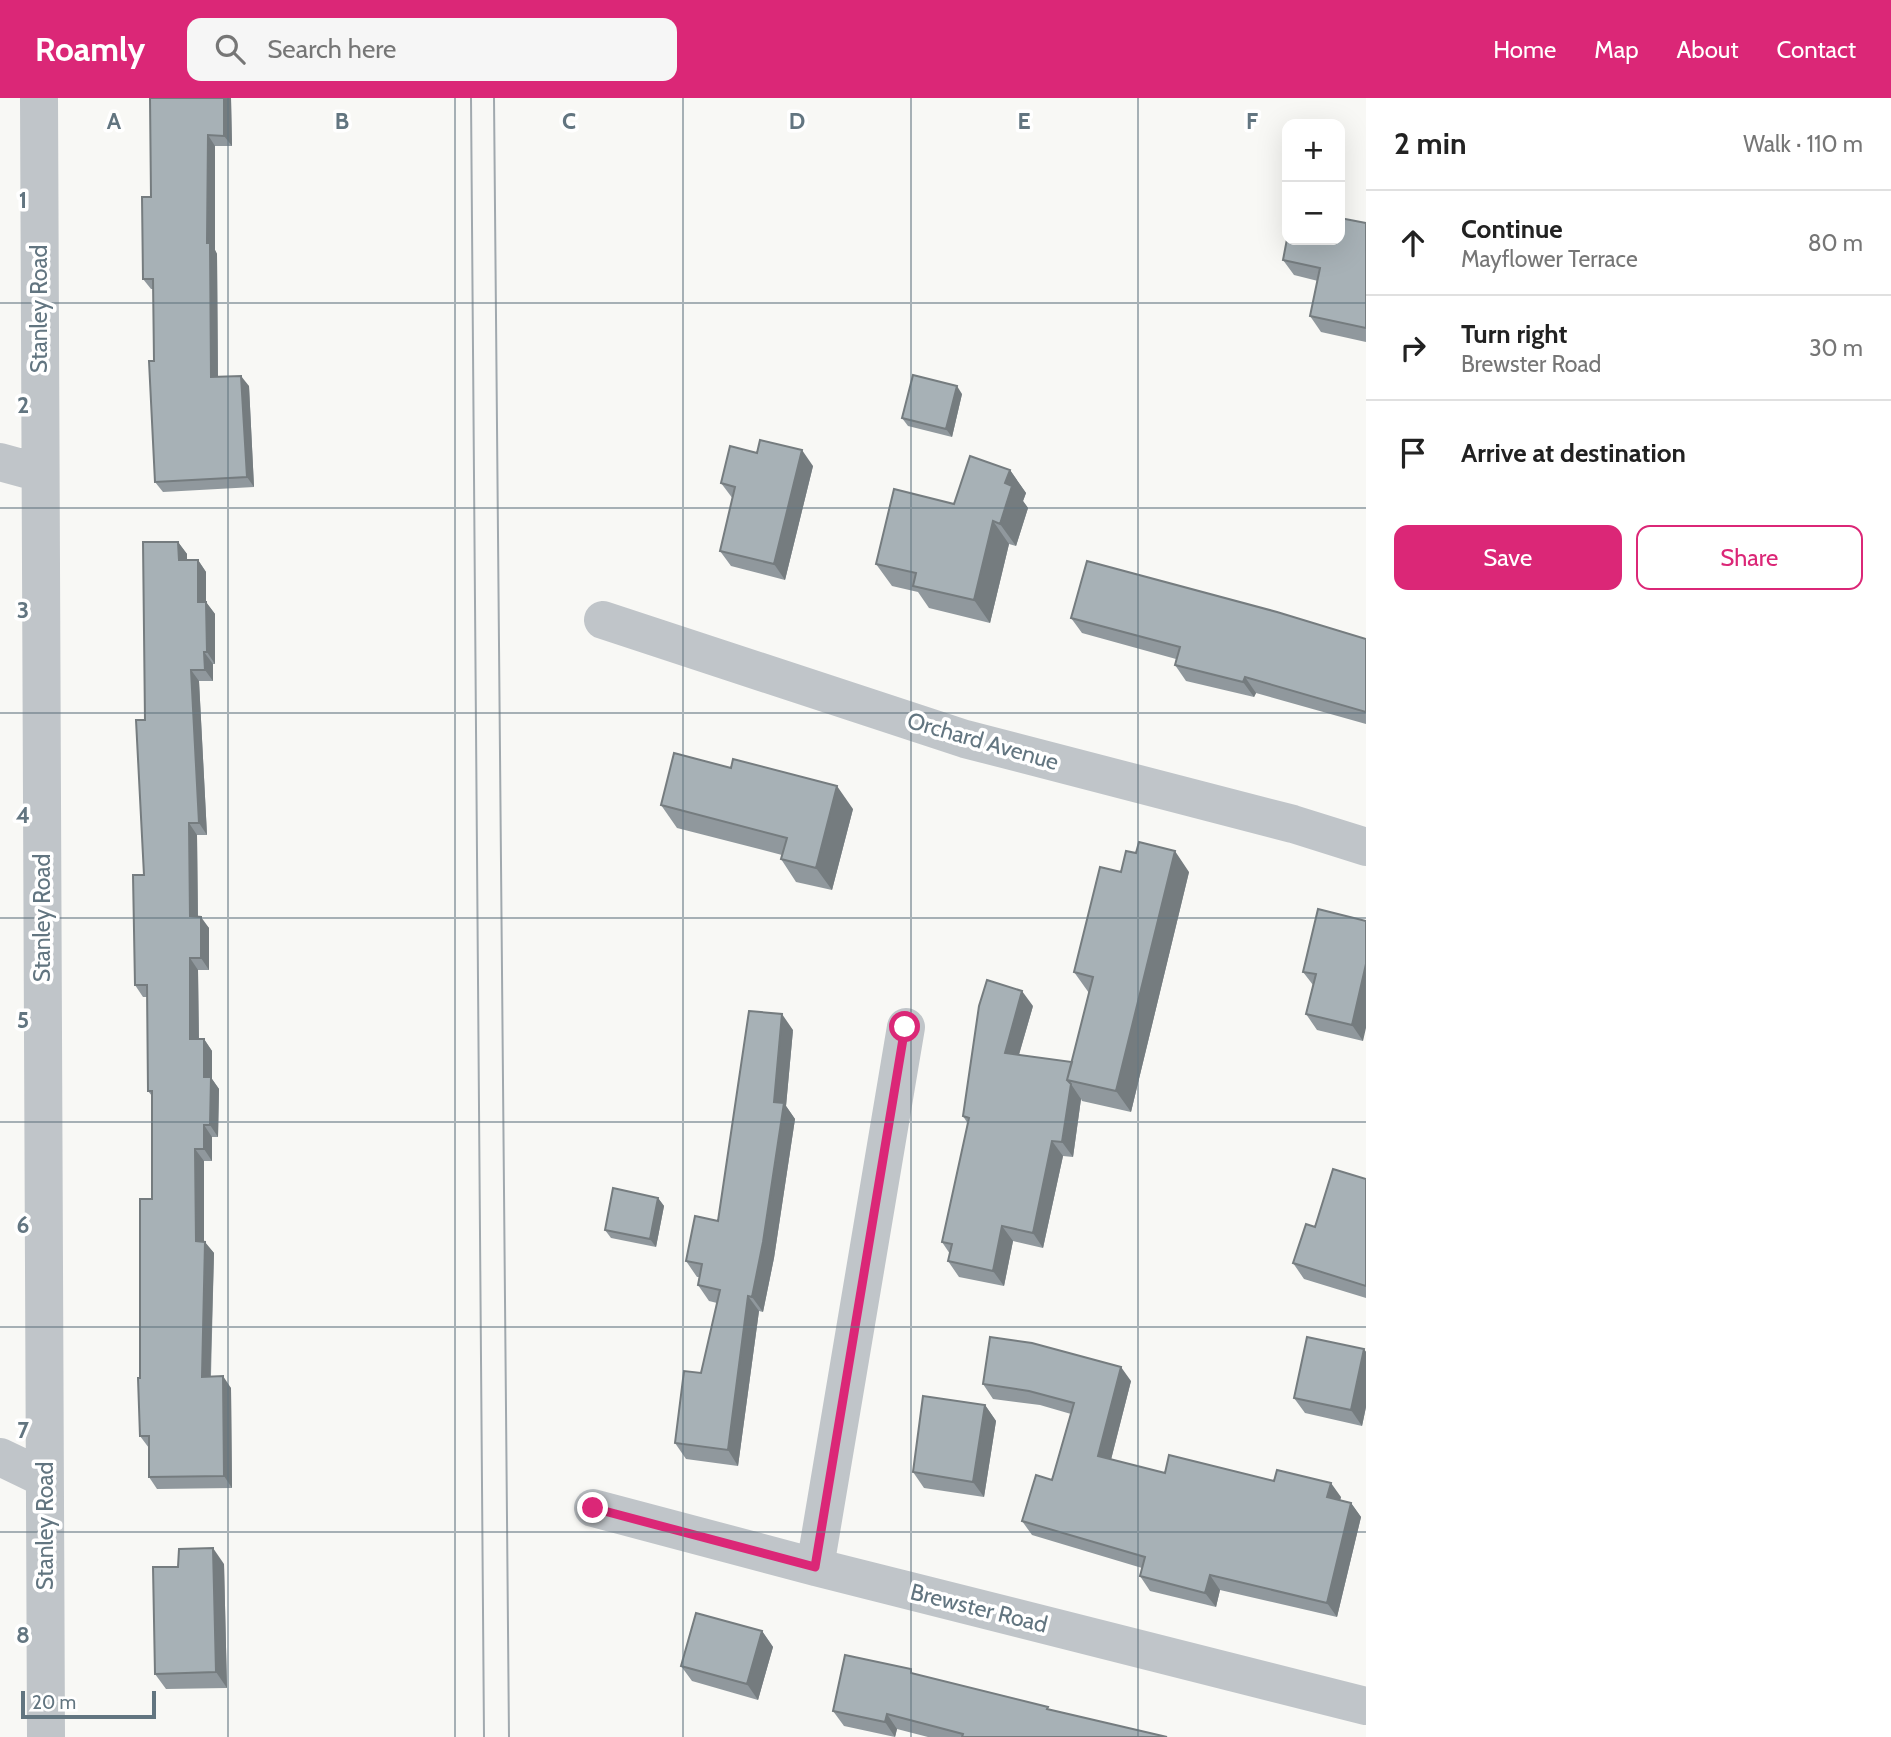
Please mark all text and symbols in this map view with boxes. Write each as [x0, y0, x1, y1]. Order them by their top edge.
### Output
search box [187, 18, 677, 81]
text: Roamly [35, 29, 145, 69]
icon: search [211, 30, 249, 68]
text: Search here [267, 33, 396, 65]
text: Home [1493, 35, 1556, 64]
text: Map [1594, 35, 1639, 64]
text: About [1677, 35, 1739, 64]
text: Contact [1777, 35, 1856, 64]
text: A [107, 107, 122, 135]
text: B [335, 107, 349, 135]
text: C [562, 107, 576, 135]
text: D [789, 107, 805, 135]
text: E [1017, 107, 1031, 135]
text: F [1246, 107, 1258, 135]
map controls [1282, 119, 1345, 245]
button: + [1282, 119, 1345, 182]
text: 2 min [1394, 125, 1466, 162]
text: Walk · 110 m [1743, 130, 1863, 158]
button: − [1282, 182, 1345, 245]
text: 1 [19, 186, 27, 214]
text: Continue [1461, 213, 1563, 245]
icon: ahead [1394, 224, 1432, 262]
text: 80 m [1808, 229, 1863, 257]
street label: Stanley Road [25, 245, 53, 373]
text: Mayflower Terrace [1461, 245, 1638, 273]
text: Turn right [1461, 318, 1567, 350]
icon: right [1394, 329, 1432, 367]
text: 30 m [1809, 334, 1863, 362]
text: Brewster Road [1461, 350, 1601, 378]
text: 2 [17, 391, 29, 419]
icon: arrive [1394, 434, 1432, 472]
text: Arrive at destination [1461, 437, 1686, 469]
button: Save [1394, 525, 1622, 590]
button: Share [1636, 525, 1863, 590]
text: 3 [17, 596, 29, 624]
street label: Orchard Avenue [904, 706, 1062, 776]
text: 4 [16, 801, 30, 829]
street label: Stanley Road [28, 854, 56, 982]
text: 5 [17, 1006, 29, 1034]
route start [889, 1011, 920, 1042]
text: 6 [17, 1211, 29, 1239]
text: 7 [17, 1416, 29, 1444]
street label: Stanley Road [31, 1462, 59, 1590]
route end [577, 1492, 608, 1523]
street label: Brewster Road [908, 1577, 1050, 1639]
text: 8 [16, 1621, 30, 1649]
scale bar [21, 1688, 156, 1720]
text: 20 m [32, 1691, 76, 1714]

